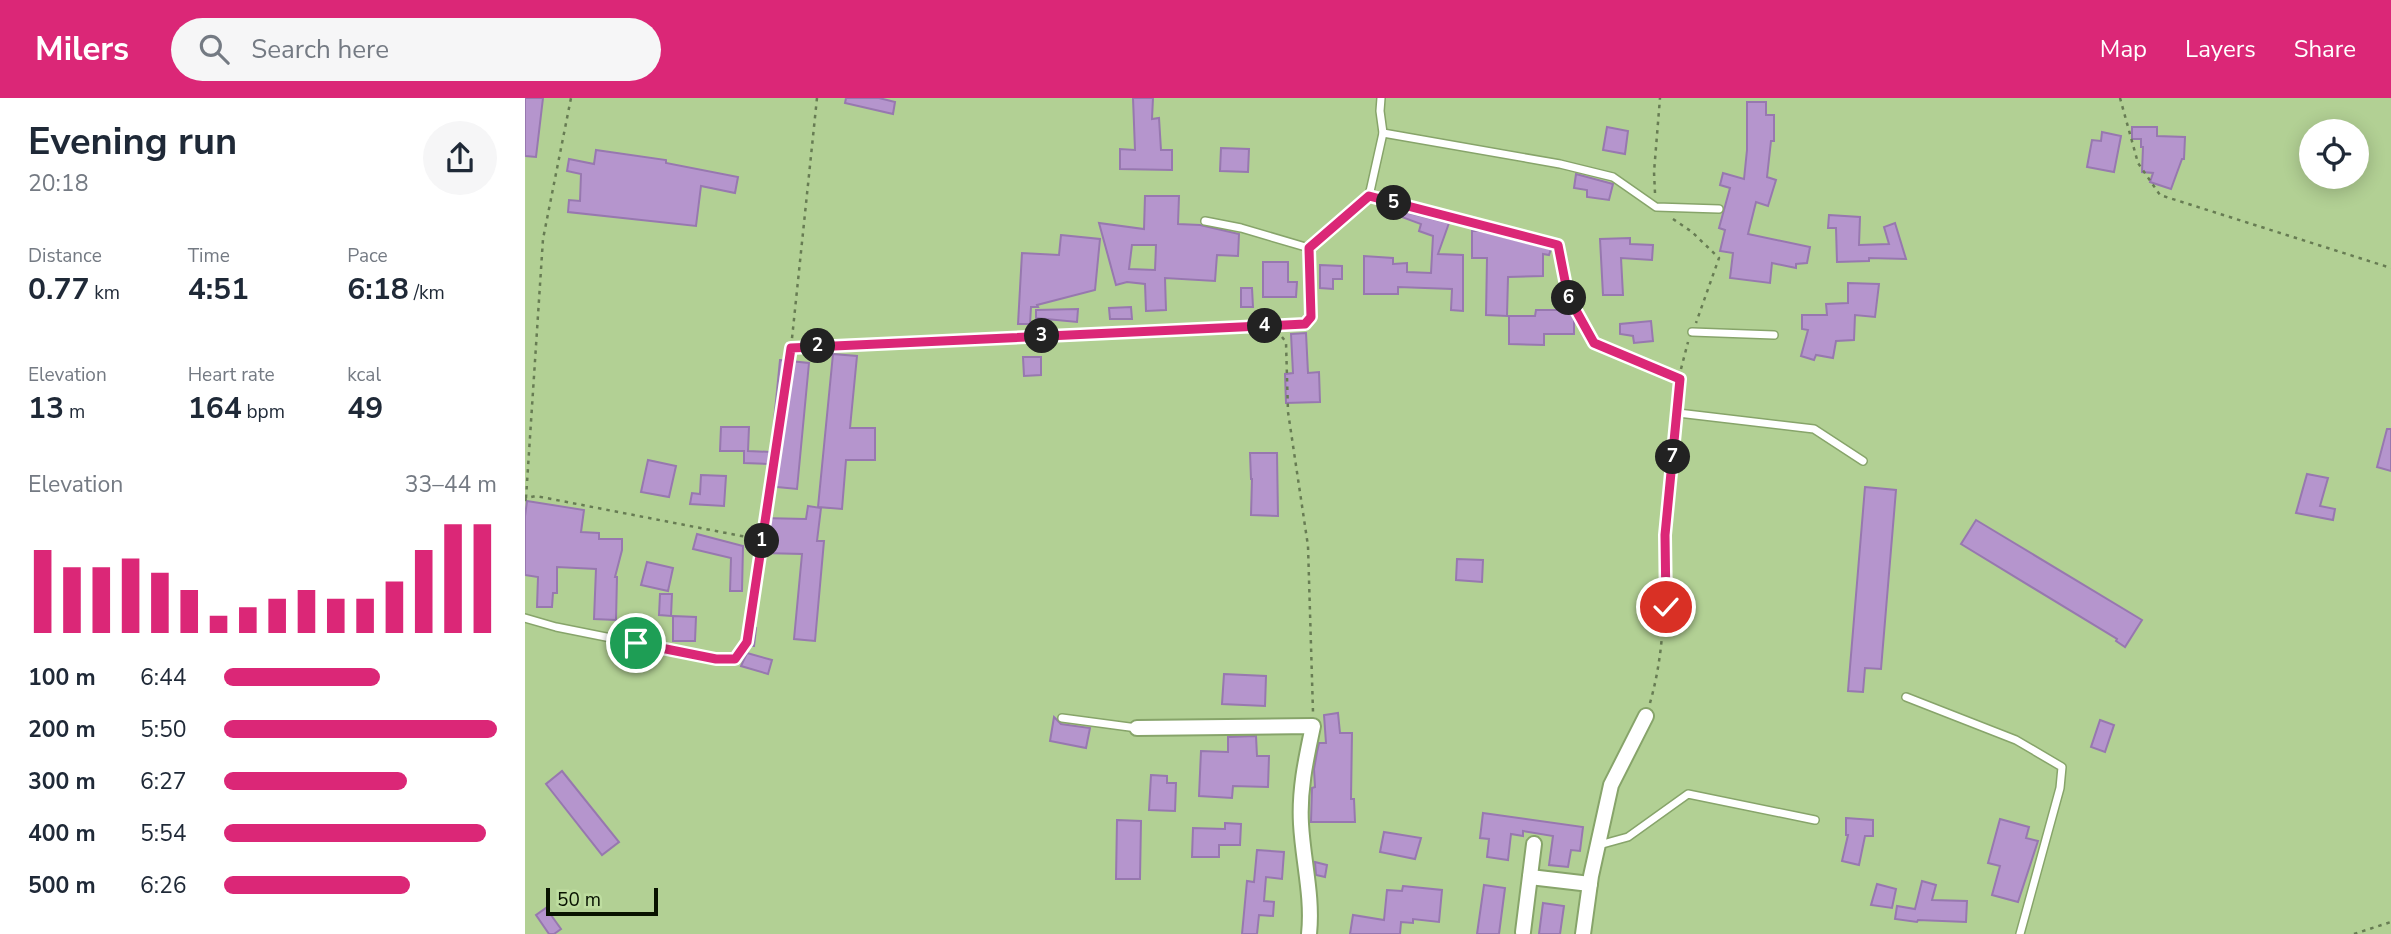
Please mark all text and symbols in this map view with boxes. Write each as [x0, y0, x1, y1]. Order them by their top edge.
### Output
search box [171, 18, 661, 81]
text: Milers [35, 27, 129, 72]
icon: search [195, 30, 233, 68]
text: Search here [251, 32, 389, 67]
text: Map [2100, 33, 2147, 65]
text: Layers [2185, 33, 2256, 65]
text: Share [2294, 33, 2356, 65]
text: Evening run [28, 116, 237, 167]
map controls [2299, 119, 2369, 189]
button: locate [2299, 119, 2369, 189]
button: share [423, 121, 497, 195]
text: 20:18 [28, 168, 88, 199]
pin: 5 [1377, 186, 1411, 220]
text: 5 [1388, 189, 1399, 215]
text: Distance [28, 243, 102, 269]
text: Time [188, 243, 230, 269]
text: Pace [347, 243, 388, 269]
text: 0.77 [28, 269, 89, 310]
text: 4:51 [188, 269, 249, 310]
text: 6:18 [347, 269, 409, 310]
text: km [89, 280, 120, 306]
text: /km [409, 280, 445, 306]
pin: 6 [1551, 280, 1587, 316]
text: 6 [1563, 284, 1574, 310]
pin: 4 [1247, 308, 1283, 344]
text: 4 [1259, 312, 1270, 338]
pin: 3 [1025, 318, 1059, 354]
text: 3 [1036, 322, 1047, 348]
pin: 2 [801, 328, 835, 364]
text: 2 [812, 332, 823, 358]
text: Elevation [28, 362, 107, 388]
text: Heart rate [188, 362, 275, 388]
text: kcal [347, 362, 381, 388]
text: 13 [28, 388, 64, 429]
text: 164 [188, 388, 242, 429]
text: 49 [347, 388, 383, 429]
text: m [64, 399, 85, 425]
text: bpm [242, 399, 285, 425]
pin: 7 [1655, 440, 1691, 474]
text: 7 [1667, 443, 1678, 469]
text: Elevation [28, 469, 123, 500]
text: 33–44 m [405, 469, 497, 500]
pin: 1 [744, 524, 779, 558]
text: 1 [756, 527, 767, 553]
pin [1636, 577, 1696, 637]
icon: check [1647, 588, 1685, 626]
pin [606, 613, 666, 673]
icon: arrive [617, 624, 655, 662]
text: 100 m [28, 662, 96, 693]
text: 6:44 [140, 662, 187, 693]
text: 200 m [28, 714, 96, 745]
text: 5:50 [140, 714, 187, 745]
text: 300 m [28, 766, 96, 797]
text: 6:27 [140, 766, 187, 797]
text: 400 m [28, 818, 96, 849]
text: 5:54 [140, 818, 187, 849]
text: 500 m [28, 870, 96, 901]
text: 6:26 [140, 870, 187, 901]
scale bar [546, 885, 658, 917]
text: 50 m [557, 887, 601, 913]

